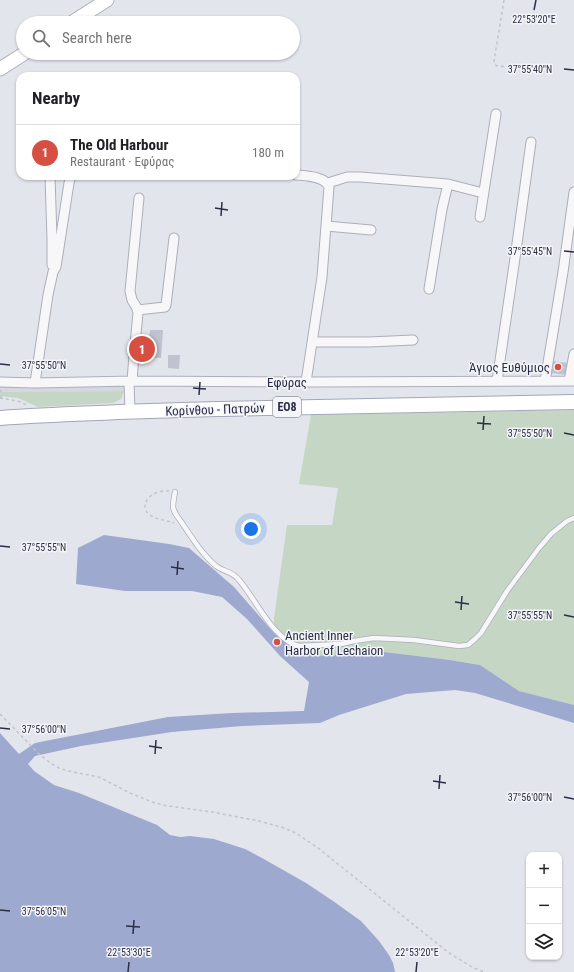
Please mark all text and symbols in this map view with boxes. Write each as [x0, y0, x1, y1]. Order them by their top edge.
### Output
text: 22°53'20"E [512, 14, 556, 25]
search box [16, 16, 300, 60]
icon: search [30, 27, 52, 49]
text: Search here [62, 29, 132, 47]
text: 37°55'40"N [508, 64, 552, 75]
text: Nearby [32, 88, 80, 108]
text: The Old Harbour [70, 136, 168, 154]
text: 1 [42, 145, 48, 160]
text: 180 m [252, 145, 284, 160]
text: Restaurant · Εφύρας [70, 154, 174, 169]
text: 37°55'45"N [508, 246, 552, 257]
pin: 1 [129, 334, 155, 364]
text: 37°55'50"N [22, 360, 66, 371]
place label: Άγιος Ευθύμιος [469, 360, 550, 375]
marker: Άγιος Ευθύμιος [553, 362, 563, 372]
street label: Εφύρας [267, 375, 307, 390]
road number: ΕΟ8 [273, 397, 301, 417]
street label: Κορίνθου - Πατρών [165, 400, 265, 419]
text: 37°55'50"N [508, 428, 552, 439]
your location [241, 519, 261, 539]
text: 37°55'55"N [22, 542, 66, 553]
text: 37°55'55"N [508, 610, 552, 621]
place label: Ancient Inner Harbor of Lechaion [285, 628, 383, 658]
marker: Ancient Inner Harbor of Lechaion [272, 637, 282, 647]
text: 37°56'00"N [22, 724, 66, 735]
text: 37°56'00"N [508, 792, 552, 803]
map controls [526, 852, 562, 960]
button: + [526, 852, 562, 888]
button: − [526, 888, 562, 924]
text: 37°56'05"N [22, 906, 66, 917]
button: layers [526, 924, 562, 960]
text: 22°53'30"E [107, 947, 151, 958]
text: 22°53'20"E [395, 947, 439, 958]

